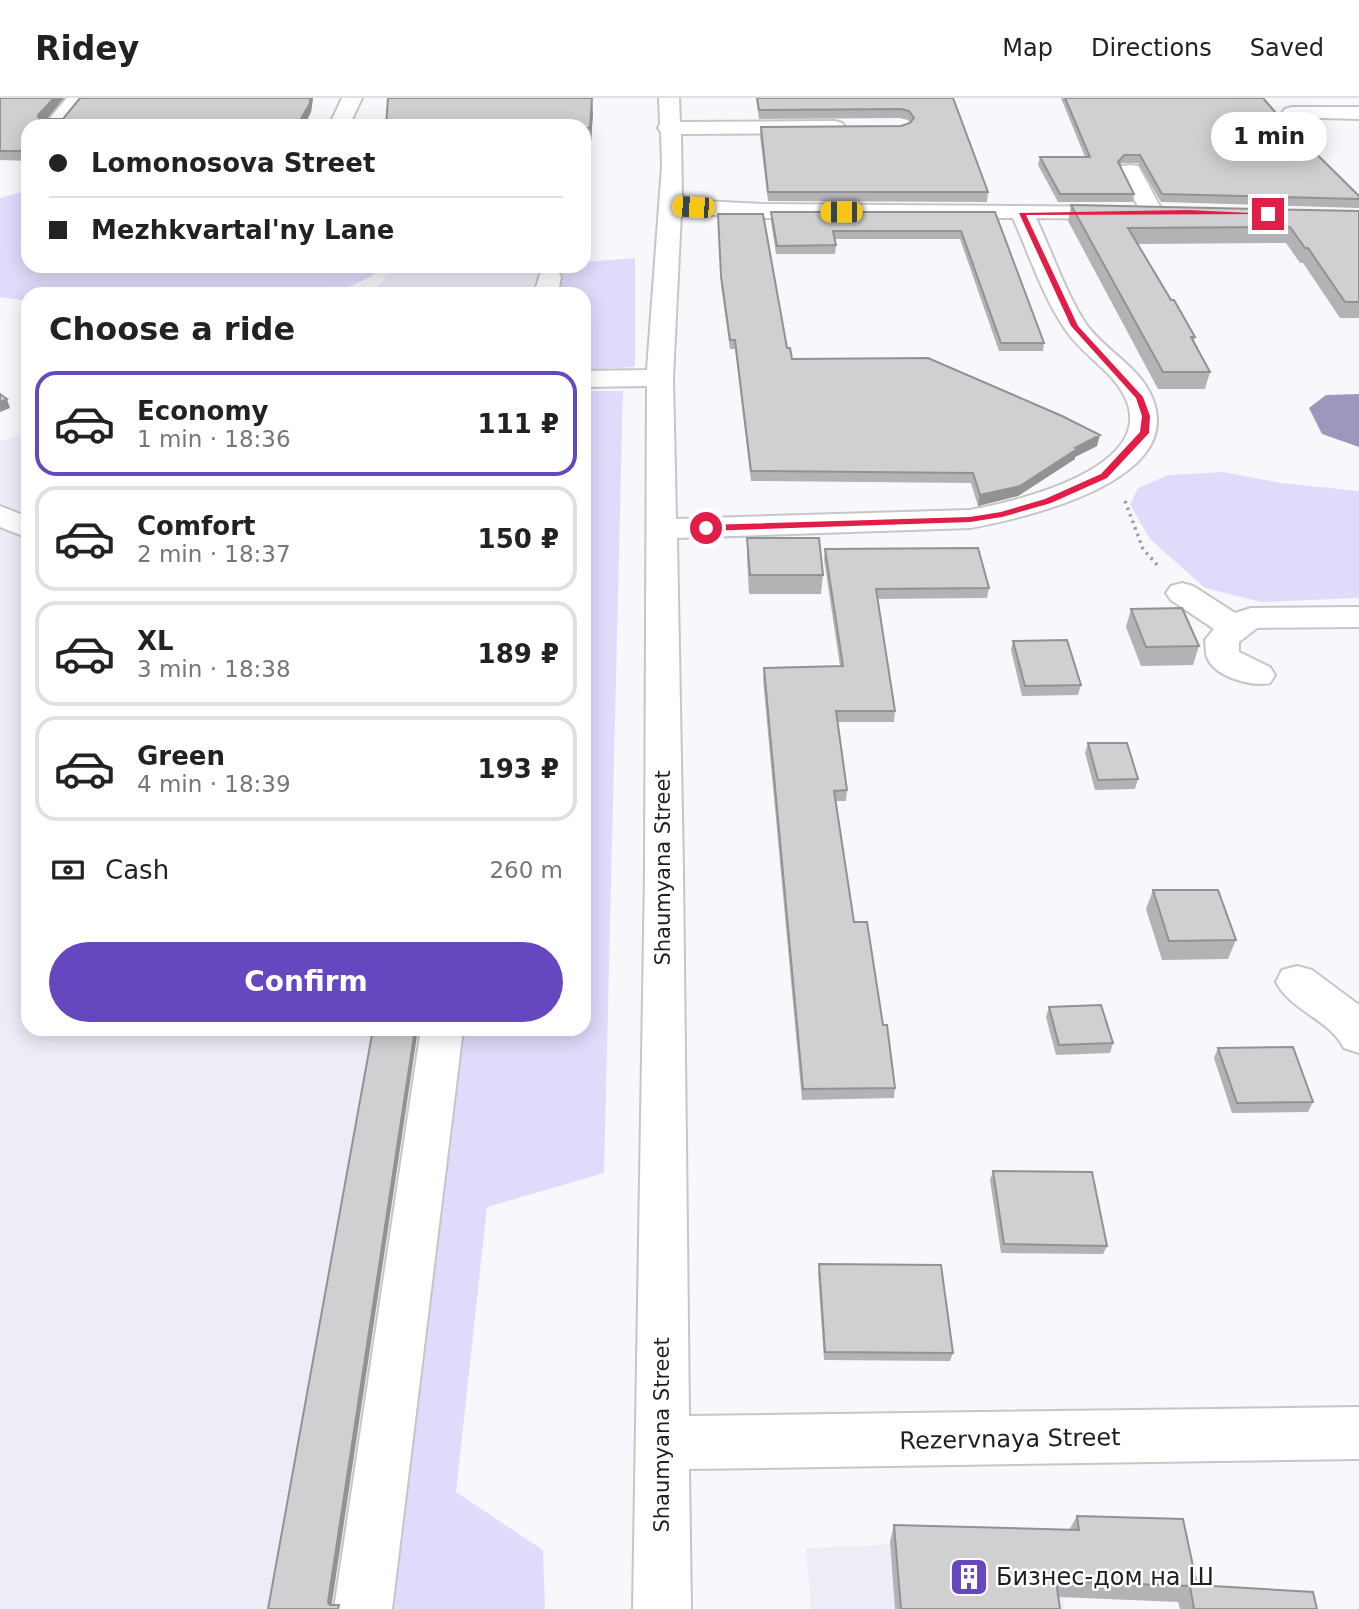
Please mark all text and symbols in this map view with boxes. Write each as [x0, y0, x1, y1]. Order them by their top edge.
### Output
text: Ridey [35, 29, 139, 68]
text: Map [1002, 34, 1053, 62]
text: Directions [1091, 34, 1212, 62]
text: Saved [1250, 34, 1324, 62]
callout: 1 min [1210, 113, 1326, 162]
text: 1 min [1233, 123, 1305, 149]
text: Lomonosova Street [91, 148, 375, 178]
car [672, 195, 715, 219]
route end [1252, 198, 1284, 230]
car [821, 202, 863, 223]
text: Mezhkvartal'ny Lane [91, 215, 394, 245]
text: Choose a ride [49, 310, 295, 348]
icon: car [53, 392, 116, 455]
text: Economy [137, 396, 268, 426]
text: 111 ₽ [478, 409, 559, 439]
text: 1 min · 18:36 [137, 426, 291, 452]
icon: car [53, 507, 116, 570]
text: Comfort [137, 511, 255, 541]
route start [690, 512, 722, 544]
text: 150 ₽ [478, 524, 559, 554]
text: 2 min · 18:37 [137, 541, 291, 567]
icon: car [53, 622, 116, 685]
text: XL [137, 626, 174, 656]
text: 189 ₽ [478, 639, 559, 669]
text: 3 min · 18:38 [137, 656, 291, 682]
icon: car [53, 737, 116, 800]
text: Green [137, 741, 225, 771]
text: 193 ₽ [478, 754, 559, 784]
street label: Shaumyana Street [651, 770, 675, 966]
text: 4 min · 18:39 [137, 771, 291, 797]
icon: cash [49, 851, 87, 889]
text: Cash [105, 855, 169, 885]
text: 260 m [489, 857, 563, 883]
button: Confirm [49, 942, 563, 1022]
street label: Shaumyana Street [650, 1337, 674, 1533]
street label: Rezervnaya Street [899, 1423, 1121, 1455]
building icon: Бизнес-дом на Ш [948, 1556, 990, 1598]
place label: Бизнес-дом на Ш [996, 1563, 1214, 1591]

